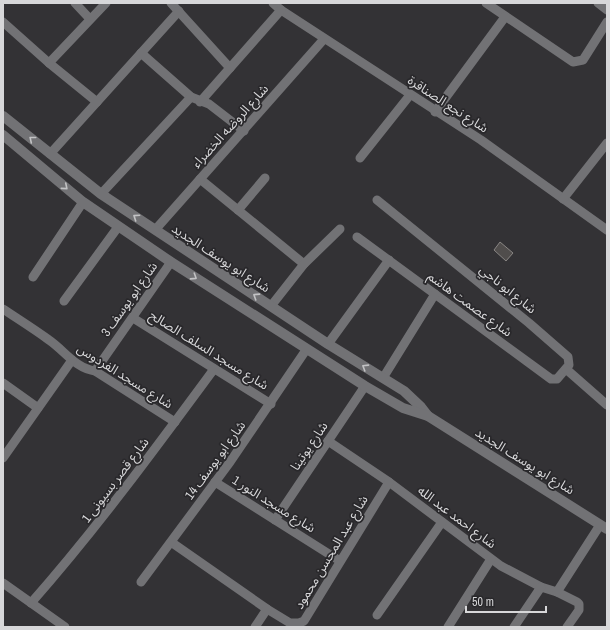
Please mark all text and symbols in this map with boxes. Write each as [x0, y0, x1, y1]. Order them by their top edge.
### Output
street label: شارع نجع الصناقرة [403, 72, 492, 138]
street label: شارع الروضه الخضراء [188, 81, 274, 173]
one-way arrow [29, 137, 36, 144]
one-way arrow [60, 182, 68, 189]
one-way arrow [133, 215, 140, 222]
street label: شارع ابو يوسف الجديد [168, 220, 273, 298]
street label: شارع ابو يوسف 3 [97, 258, 163, 341]
street label: شارع ابو ناجي [475, 261, 540, 319]
street label: شارع عصمت هاشم [423, 268, 516, 342]
one-way arrow [190, 272, 197, 279]
one-way arrow [253, 293, 260, 301]
street label: شارع مسجد السلف الصالح [145, 306, 272, 395]
street label: شارع مسجد الفردوس [73, 340, 176, 414]
one-way arrow [362, 364, 369, 372]
street label: شارع ابو يوسف 14 [181, 417, 251, 504]
street label: شارع يوتينا [286, 418, 333, 475]
street label: شارع ابو يوسف الجديد [471, 424, 578, 500]
street label: شارع قصر بسيونى 1 [78, 434, 154, 527]
street label: شارع مسجد النور 1 [228, 472, 319, 538]
street label: شارع احمد عبد الله [413, 482, 500, 554]
street label: شارع عبد المحسن محمود [290, 492, 373, 613]
scale bar [466, 588, 546, 614]
text: 50 m [472, 594, 494, 610]

